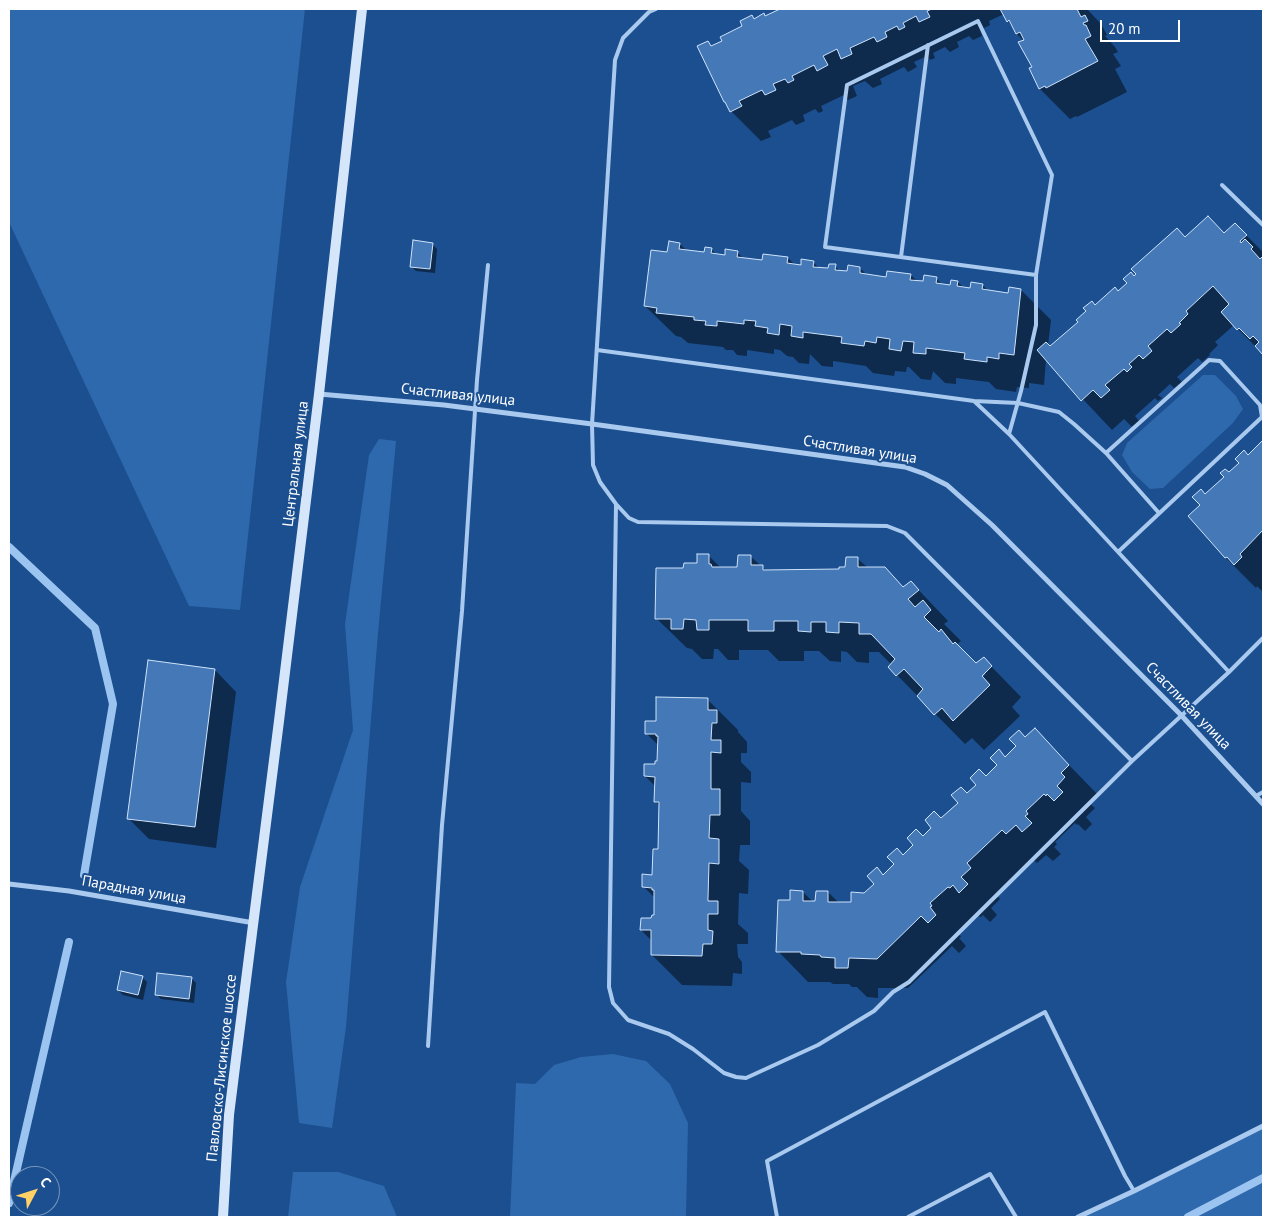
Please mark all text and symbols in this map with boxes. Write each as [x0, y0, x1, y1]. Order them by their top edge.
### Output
scale bar [1102, 10, 1182, 42]
text: 20 m [1108, 19, 1141, 38]
street label: Счастливая улица [400, 380, 516, 410]
street label: Центральная улица [279, 400, 313, 528]
street label: Счастливая улица [802, 432, 918, 468]
street label: Счастливая улица [1142, 658, 1234, 754]
street label: Парадная улица [80, 872, 188, 908]
street label: Павловско-Лисинское шоссе [203, 973, 241, 1163]
north arrow [10, 1166, 60, 1216]
text: С [36, 1173, 55, 1191]

